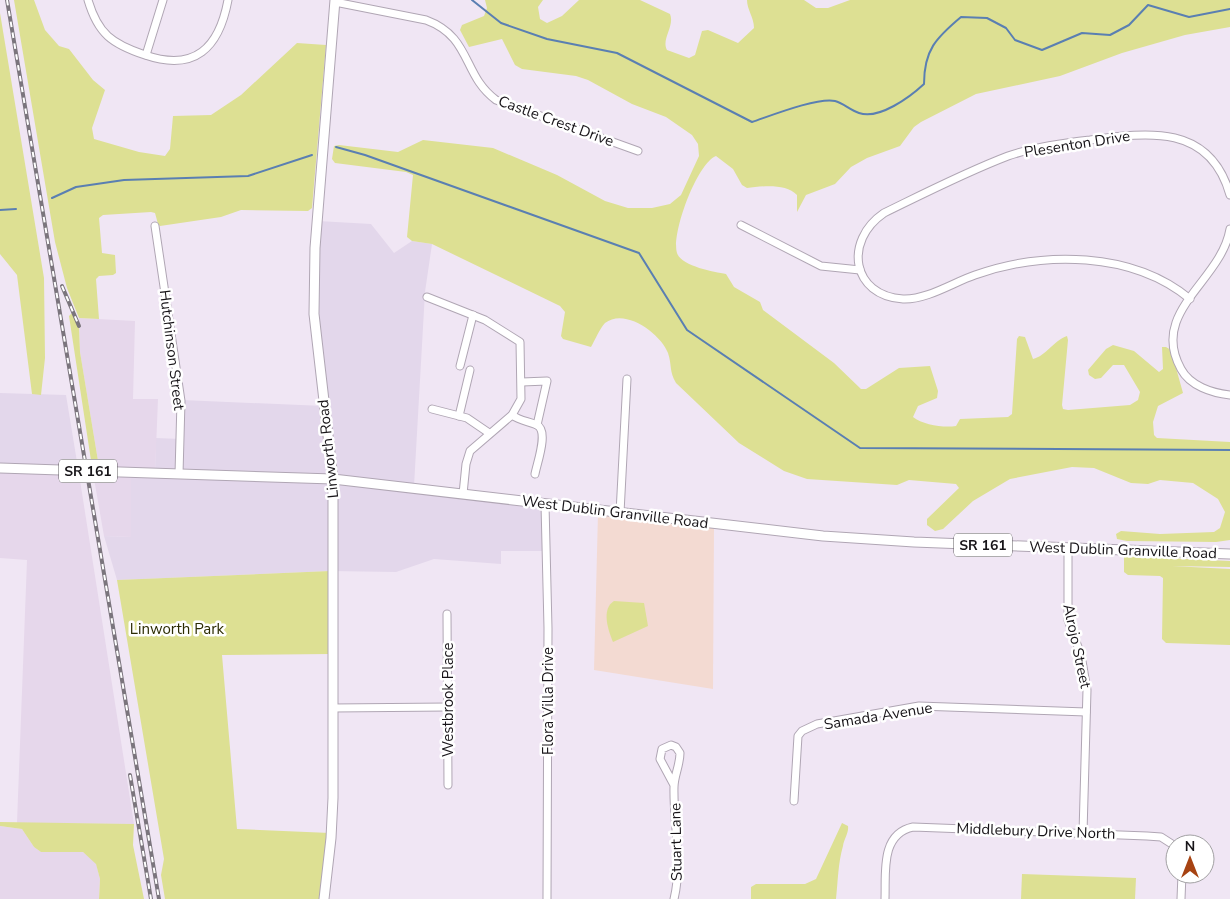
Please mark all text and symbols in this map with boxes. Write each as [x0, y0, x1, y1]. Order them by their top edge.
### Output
street label: Castle Crest Drive [495, 91, 617, 151]
street label: Plesenton Drive [1023, 126, 1131, 162]
street label: Hutchinson Street [155, 289, 189, 412]
street label: Linworth Road [313, 399, 343, 499]
road number: SR 161 [59, 460, 117, 482]
street label: West Dublin Granville Road [521, 491, 709, 533]
road number: SR 161 [954, 534, 1012, 556]
street label: West Dublin Granville Road [1029, 537, 1217, 563]
street label: Alrojo Street [1058, 602, 1096, 691]
park label: Linworth Park [130, 619, 225, 639]
street label: Westbrook Place [438, 643, 458, 757]
street label: Flora Villa Drive [538, 647, 558, 755]
street label: Samada Avenue [822, 698, 934, 734]
street label: Stuart Lane [665, 803, 687, 881]
street label: Middlebury Drive North [956, 818, 1116, 844]
north arrow [1165, 834, 1215, 884]
text: N [1185, 837, 1195, 856]

